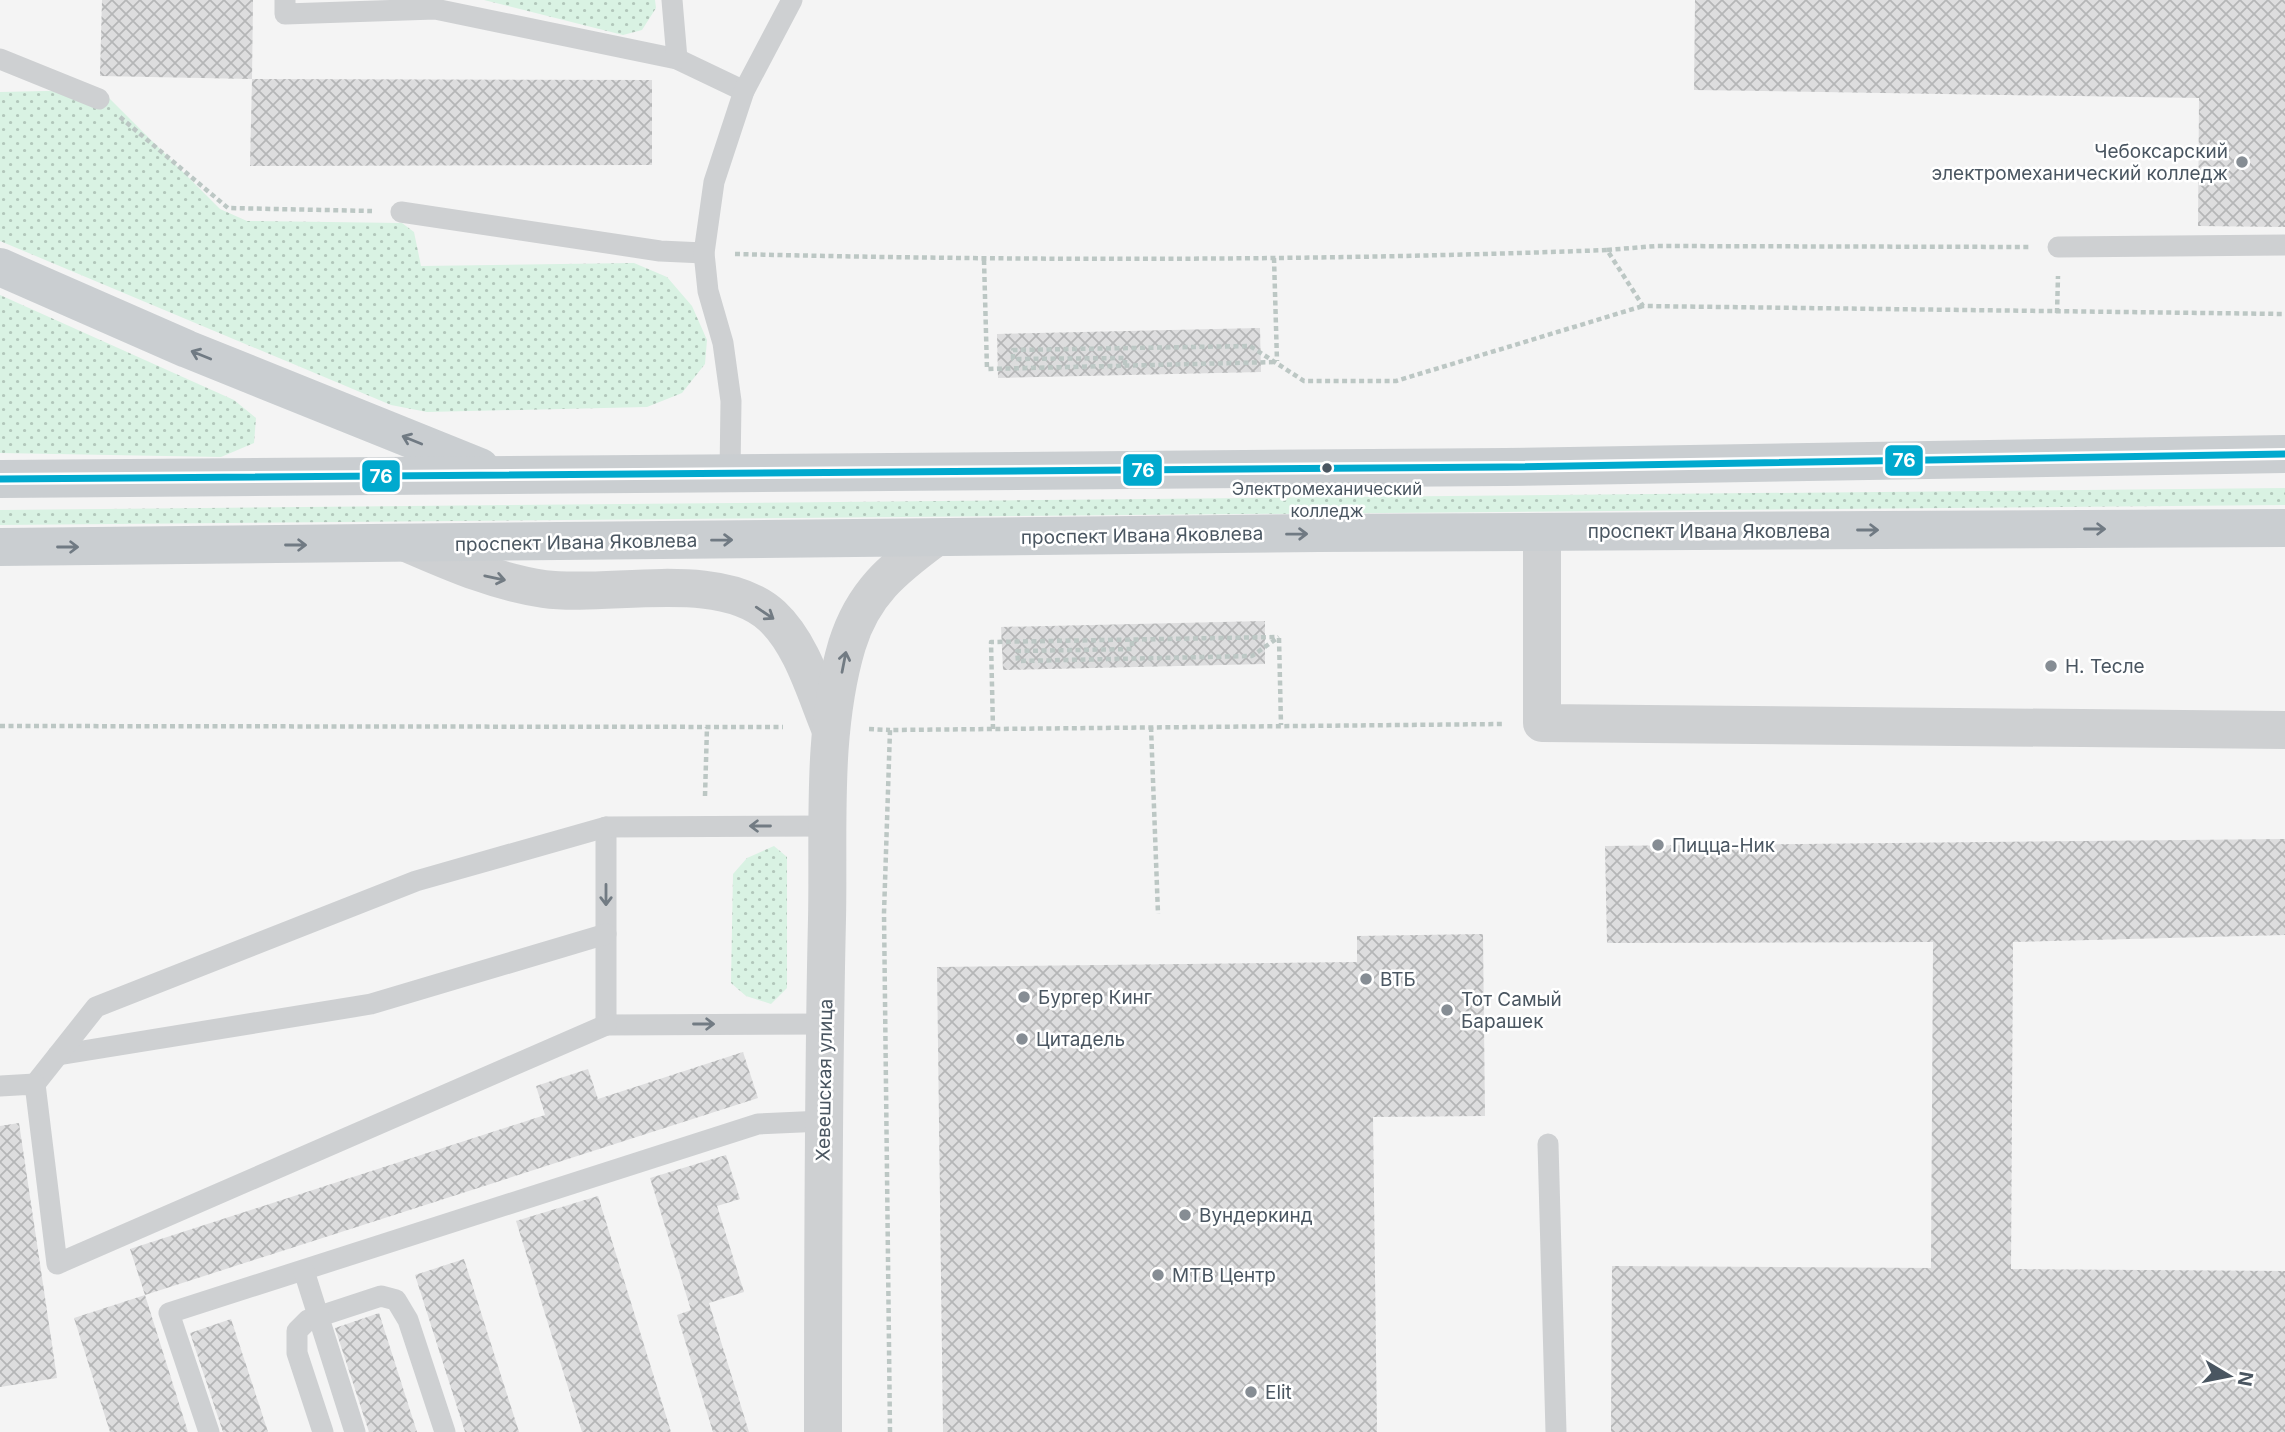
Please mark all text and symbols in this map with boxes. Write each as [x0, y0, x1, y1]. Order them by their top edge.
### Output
place label: Чебоксарский электромеханический колледж [1931, 140, 2228, 185]
marker: Чебоксарский электромеханический колледж [2234, 154, 2250, 170]
one-way arrow [190, 348, 212, 361]
one-way arrow [401, 432, 423, 445]
line badge: 76 [1884, 444, 1924, 477]
text: 76 [1892, 449, 1916, 472]
line badge: 76 [1122, 453, 1163, 487]
line badge: 76 [361, 459, 401, 493]
text: 76 [1131, 459, 1155, 482]
marker: Электромеханический колледж [1320, 461, 1334, 475]
text: 76 [369, 465, 393, 488]
place label: Электромеханический колледж [1232, 479, 1422, 521]
street label: проспект Ивана Яковлева [1588, 520, 1830, 543]
street label: проспект Ивана Яковлева [1021, 522, 1263, 549]
one-way arrow [2084, 522, 2107, 536]
one-way arrow [1856, 523, 1879, 537]
one-way arrow [1286, 527, 1309, 540]
street label: проспект Ивана Яковлева [455, 529, 697, 556]
one-way arrow [710, 533, 733, 547]
one-way arrow [284, 538, 307, 552]
one-way arrow [56, 540, 79, 554]
one-way arrow [483, 572, 506, 586]
one-way arrow [755, 606, 774, 620]
one-way arrow [837, 651, 851, 674]
place label: Н. Тесле [2065, 655, 2145, 678]
marker: Н. Тесле [2043, 658, 2059, 674]
one-way arrow [749, 819, 772, 833]
place label: Пицца-Ник [1672, 834, 1776, 857]
marker: Пицца-Ник [1650, 837, 1666, 853]
one-way arrow [599, 884, 613, 907]
place label: ВТБ [1380, 968, 1416, 991]
marker: ВТБ [1358, 971, 1374, 987]
place label: Бургер Кинг [1038, 986, 1152, 1009]
place label: Тот Самый Барашек [1461, 988, 1562, 1033]
marker: Бургер Кинг [1016, 989, 1032, 1005]
street label: Хевешская улица [812, 999, 837, 1162]
marker: Тот Самый Барашек [1439, 1002, 1455, 1018]
one-way arrow [692, 1018, 715, 1031]
place label: Цитадель [1036, 1028, 1125, 1051]
marker: Цитадель [1014, 1031, 1030, 1047]
place label: Вундеркинд [1199, 1204, 1313, 1227]
marker: Вундеркинд [1177, 1207, 1193, 1223]
place label: МТВ Центр [1172, 1264, 1276, 1287]
marker: МТВ Центр [1150, 1267, 1166, 1283]
north arrow [2194, 1341, 2264, 1411]
text: N [2233, 1370, 2258, 1388]
place label: Elit [1265, 1381, 1292, 1404]
marker: Elit [1243, 1384, 1259, 1400]

